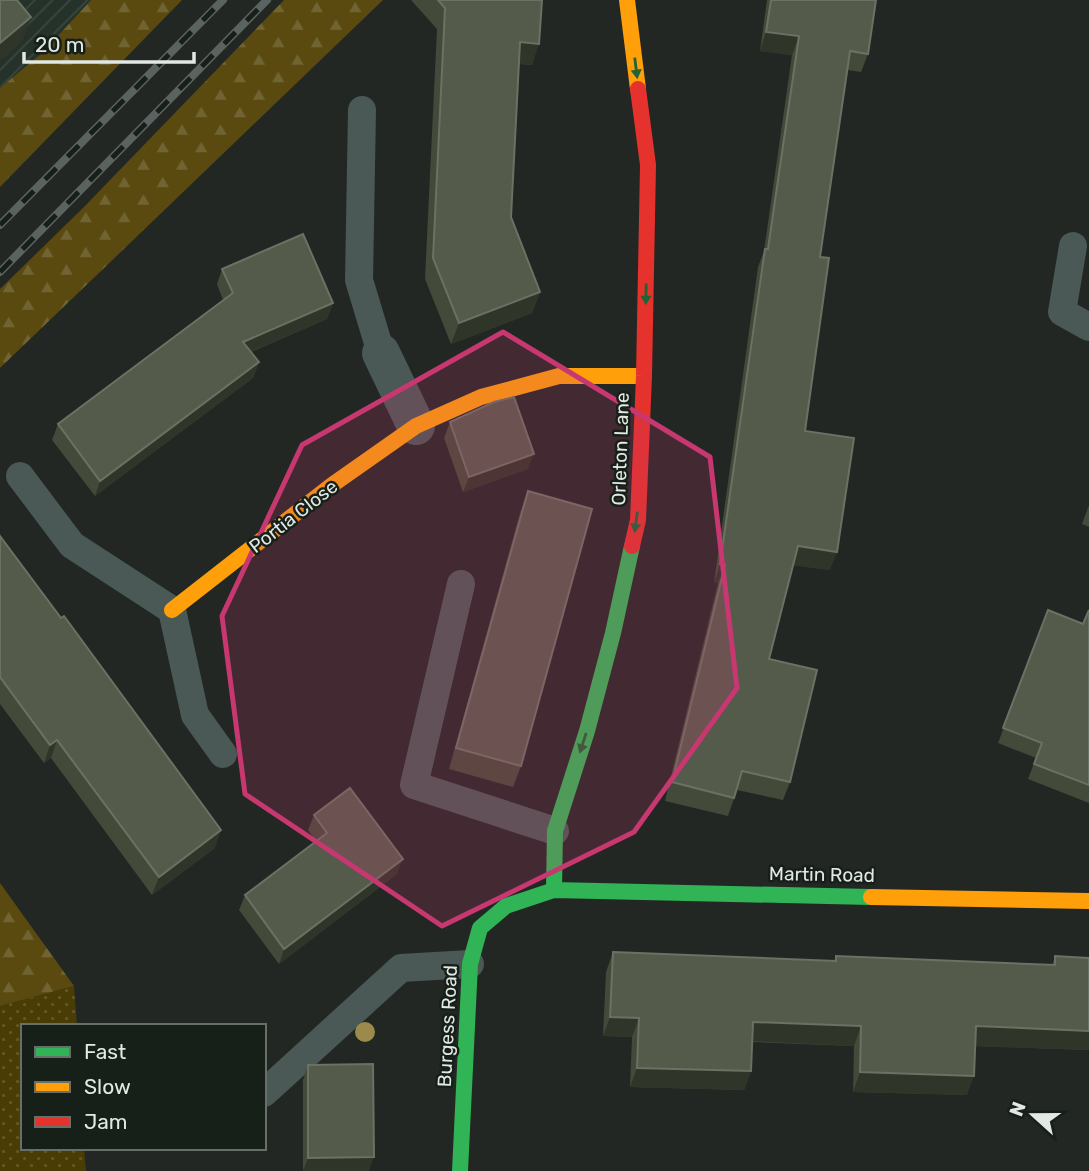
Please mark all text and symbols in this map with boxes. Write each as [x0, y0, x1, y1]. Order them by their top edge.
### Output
scale bar [24, 21, 194, 65]
text: 20 m [35, 32, 84, 57]
one-way arrow [631, 57, 642, 79]
one-way arrow [640, 284, 651, 306]
street label: Orleton Lane [607, 392, 634, 506]
street label: Portia Close [245, 475, 342, 558]
one-way arrow [631, 511, 642, 533]
one-way arrow [578, 732, 588, 753]
street label: Martin Road [769, 862, 875, 887]
street label: Burgess Road [433, 964, 462, 1088]
legend [21, 1024, 266, 1150]
text: Fast [84, 1039, 126, 1064]
text: Slow [84, 1074, 131, 1099]
north arrow [998, 1080, 1068, 1150]
text: N [1004, 1099, 1031, 1120]
text: Jam [84, 1109, 128, 1134]

